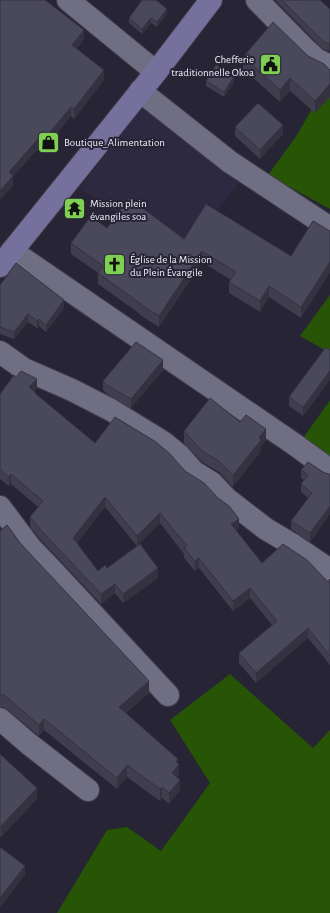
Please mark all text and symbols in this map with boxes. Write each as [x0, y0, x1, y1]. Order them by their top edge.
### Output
public building icon: Chefferie traditionnelle Okoa [257, 52, 283, 78]
place label: Chefferie traditionnelle Okoa [171, 54, 254, 78]
shop icon: Boutique_Alimentation [36, 129, 62, 155]
place label: Boutique_Alimentation [64, 137, 165, 148]
temple icon: Mission plein évangiles soa [62, 196, 88, 222]
place label: Mission plein évangiles soa [90, 198, 147, 222]
church icon: Église de la Mission du Plein Évangile [102, 252, 128, 278]
place label: Église de la Mission du Plein Évangile [130, 253, 212, 278]

